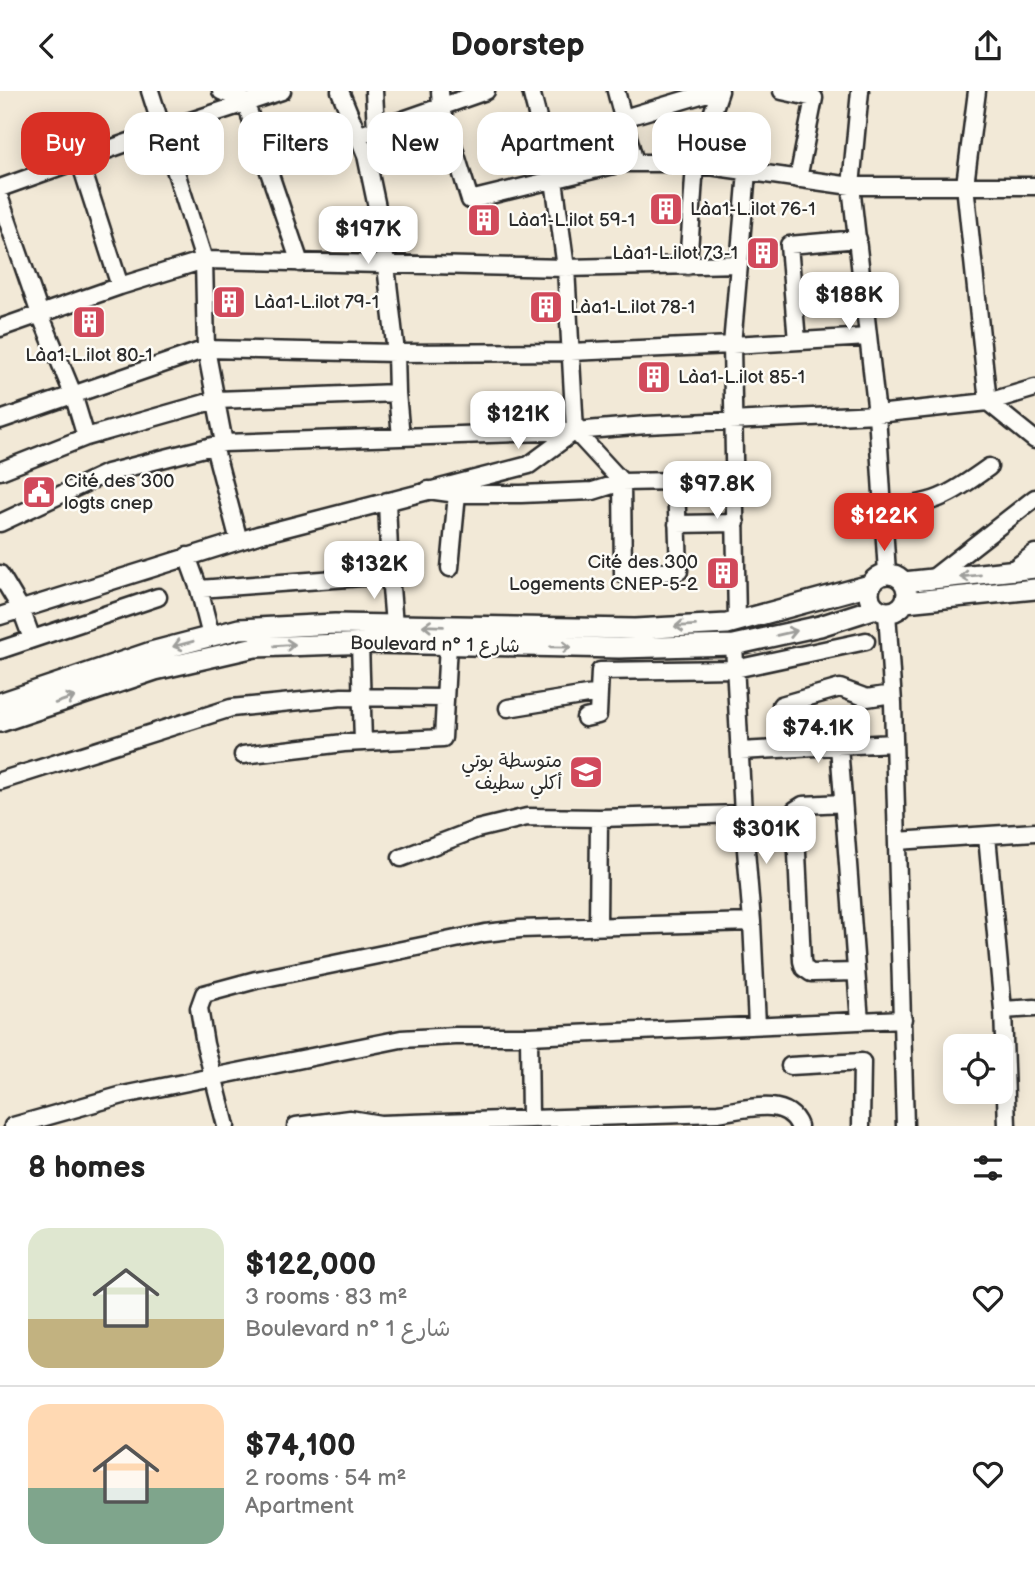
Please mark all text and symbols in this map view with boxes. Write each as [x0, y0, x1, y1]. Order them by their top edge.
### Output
text: Doorstep [450, 26, 585, 65]
icon: back [28, 27, 66, 65]
icon: share [969, 27, 1007, 65]
chip: Buy [21, 112, 110, 175]
chip: Rent [124, 112, 224, 175]
chip: Filters [238, 112, 353, 175]
chip: New [367, 112, 463, 175]
chip: Apartment [477, 112, 638, 175]
chip: House [652, 112, 771, 175]
building icon: Làa1-L.ilot 76-1 [647, 190, 685, 228]
place label: Làa1-L.ilot 76-1 [690, 198, 816, 221]
building icon: Làa1-L.ilot 59-1 [465, 201, 503, 239]
pin: $197K [319, 207, 417, 266]
place label: Làa1-L.ilot 59-1 [508, 209, 635, 232]
text: $197K [335, 215, 401, 243]
building icon: Làa1-L.ilot 73-1 [744, 234, 782, 272]
place label: Làa1-L.ilot 73-1 [612, 242, 738, 265]
pin: $188K [800, 273, 898, 332]
text: $188K [815, 281, 883, 309]
building icon: Làa1-L.ilot 79-1 [210, 283, 248, 321]
building icon: Làa1-L.ilot 78-1 [527, 288, 565, 326]
place label: Làa1-L.ilot 79-1 [254, 291, 379, 314]
place label: Làa1-L.ilot 78-1 [570, 296, 695, 319]
building icon: Làa1-L.ilot 80-1 [70, 303, 108, 341]
place label: Làa1-L.ilot 80-1 [25, 344, 153, 367]
building icon: Làa1-L.ilot 85-1 [635, 358, 673, 396]
place label: Làa1-L.ilot 85-1 [678, 366, 805, 389]
pin: $121K [469, 391, 567, 451]
text: $121K [486, 400, 550, 428]
pin: $97.8K [660, 461, 774, 521]
place label: Cité des 300 logts cnep [64, 470, 175, 515]
text: $97.8K [679, 470, 755, 498]
public building icon: Cité des 300 logts cnep [20, 473, 58, 511]
pin: $122K [835, 493, 933, 553]
text: $122K [850, 502, 918, 530]
pin: $132K [325, 541, 423, 601]
text: $132K [340, 550, 408, 578]
place label: Cité des 300 Logements CNEP-5-2 [509, 551, 699, 596]
building icon: Cité des 300 Logements CNEP-5-2 [704, 554, 742, 592]
one-way arrow [959, 570, 982, 583]
one-way arrow [422, 619, 445, 633]
one-way arrow [674, 620, 697, 633]
one-way arrow [775, 626, 798, 640]
street label: Boulevard n° شارع 1 [350, 632, 520, 659]
one-way arrow [172, 638, 195, 651]
one-way arrow [273, 639, 296, 652]
one-way arrow [549, 640, 572, 654]
one-way arrow [53, 693, 75, 705]
pin: $74.1K [761, 705, 875, 765]
text: $74.1K [782, 714, 854, 742]
place label: متوسطة بوتي أكلي سطيف [461, 750, 562, 799]
school or university icon: متوسطة بوتي أكلي سطيف [567, 753, 605, 791]
pin: $301K [717, 807, 815, 866]
text: $301K [732, 815, 800, 843]
map controls [943, 1034, 1013, 1104]
button: locate [943, 1034, 1013, 1104]
icon: filters [969, 1149, 1007, 1187]
text: 8 homes [28, 1150, 145, 1186]
text: $122,000 [245, 1247, 376, 1283]
icon: home [84, 1256, 168, 1340]
icon: heart [969, 1279, 1007, 1317]
text: 3 rooms · 83 m² [245, 1283, 407, 1311]
text: Boulevard n° شارع 1 [245, 1315, 451, 1343]
text: $74,100 [245, 1428, 356, 1464]
icon: home [84, 1432, 168, 1516]
icon: heart [969, 1455, 1007, 1493]
text: 2 rooms · 54 m² [245, 1464, 407, 1492]
text: Apartment [245, 1492, 354, 1520]

